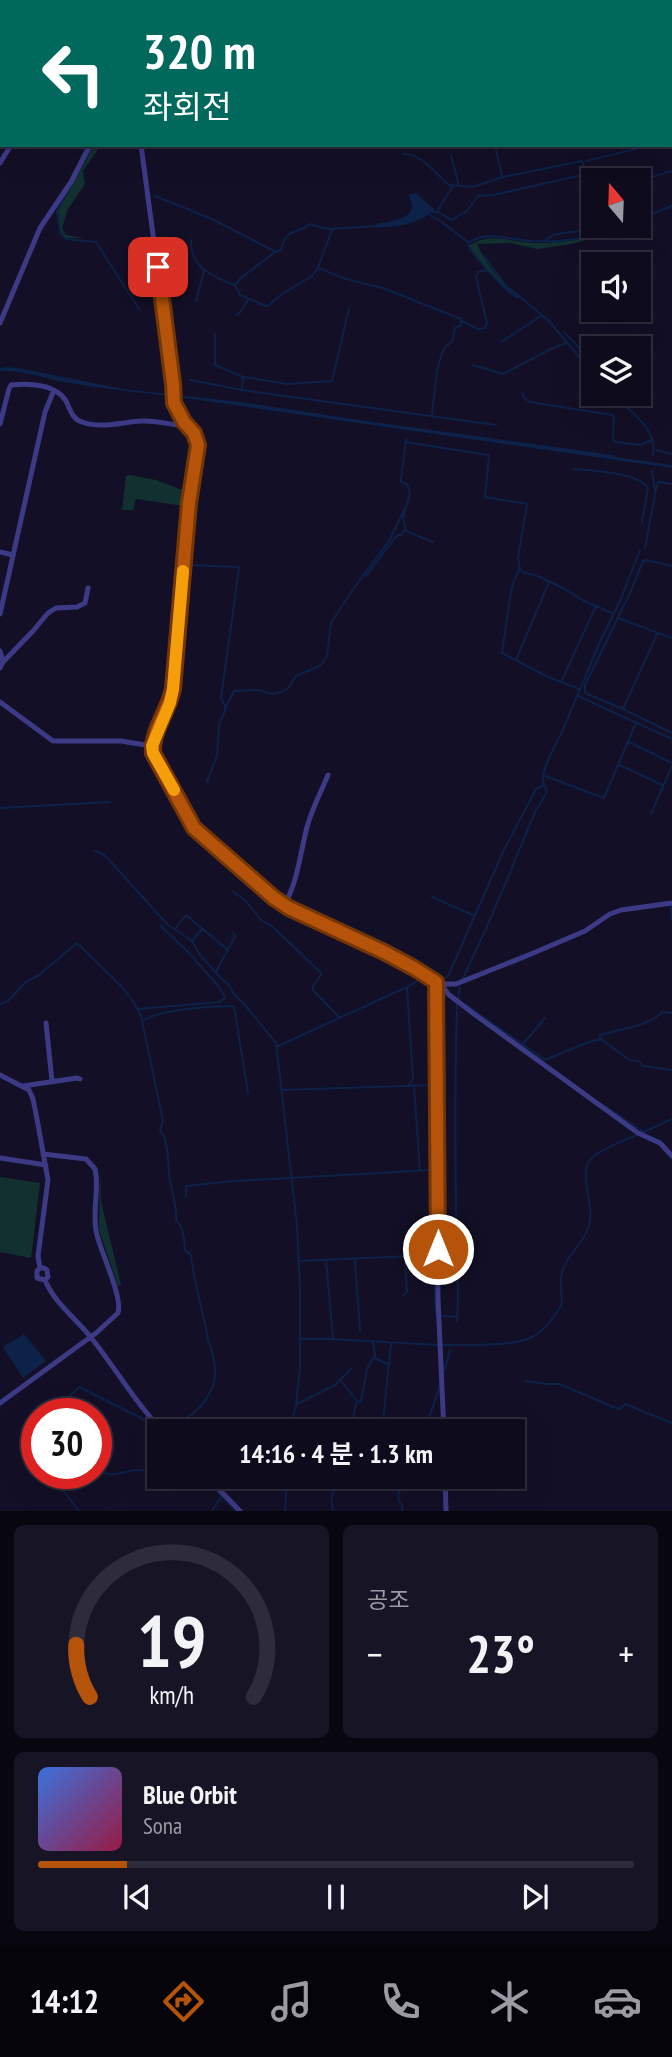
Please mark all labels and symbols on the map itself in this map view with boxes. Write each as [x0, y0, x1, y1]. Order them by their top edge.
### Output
north arrow [581, 168, 651, 238]
pin [128, 237, 188, 297]
position arrow [401, 1212, 475, 1286]
speed limit sign: 30 [21, 1398, 112, 1489]

